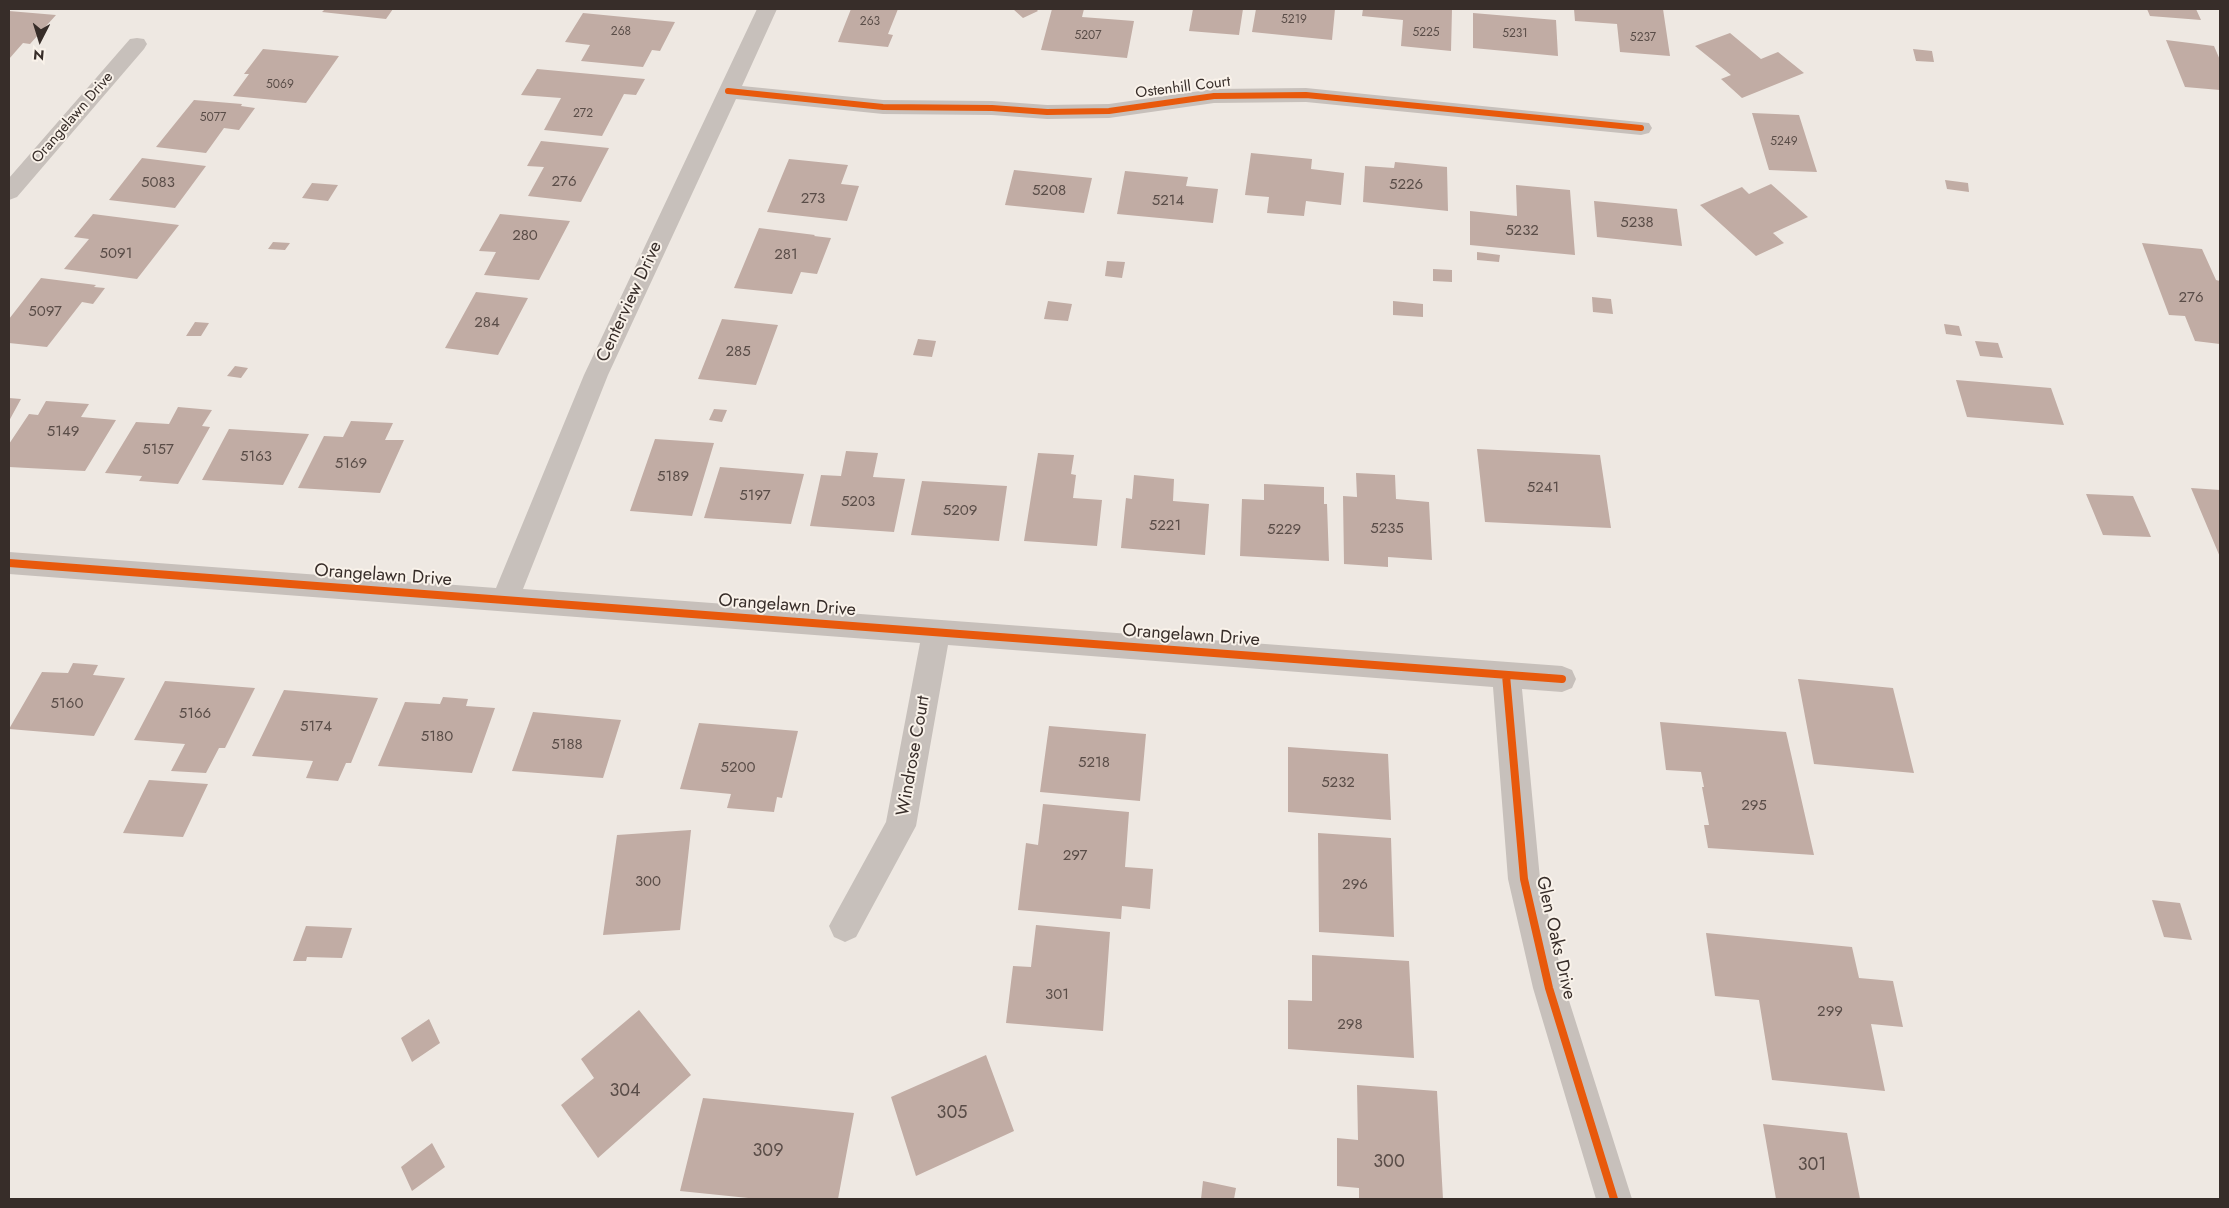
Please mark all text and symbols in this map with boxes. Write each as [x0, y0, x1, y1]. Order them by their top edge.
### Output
house number: 5219 [1281, 13, 1307, 27]
north arrow [15, 15, 65, 65]
house number: 263 [860, 15, 880, 29]
house number: 268 [611, 25, 631, 39]
house number: 5225 [1412, 26, 1440, 40]
house number: 5231 [1502, 27, 1528, 41]
house number: 5207 [1074, 29, 1102, 43]
house number: 5237 [1630, 31, 1656, 45]
text: N [32, 44, 45, 65]
street label: Orangelawn Drive [29, 69, 117, 167]
street label: Ostenhill Court [1135, 73, 1231, 103]
house number: 5069 [266, 78, 294, 92]
house number: 272 [573, 107, 593, 121]
house number: 5077 [200, 111, 226, 125]
house number: 5249 [1770, 135, 1798, 149]
house number: 276 [551, 173, 577, 191]
house number: 5083 [141, 174, 175, 192]
house number: 5226 [1389, 176, 1423, 194]
house number: 5208 [1032, 182, 1066, 200]
house number: 273 [801, 190, 825, 208]
house number: 5214 [1152, 192, 1184, 210]
house number: 5238 [1620, 214, 1654, 232]
house number: 5232 [1505, 222, 1539, 240]
house number: 280 [512, 227, 538, 245]
street label: Centerview Drive [593, 238, 667, 366]
house number: 5091 [100, 245, 132, 263]
house number: 281 [774, 246, 798, 264]
house number: 276 [2178, 289, 2204, 307]
house number: 5097 [28, 303, 62, 321]
house number: 284 [474, 314, 500, 332]
house number: 285 [725, 343, 751, 361]
house number: 5149 [47, 423, 79, 441]
house number: 5157 [142, 441, 174, 459]
house number: 5163 [240, 448, 272, 466]
house number: 5169 [335, 455, 367, 473]
house number: 5189 [657, 468, 689, 486]
house number: 5241 [1527, 479, 1559, 497]
house number: 5197 [739, 487, 771, 505]
house number: 5203 [841, 493, 875, 511]
house number: 5209 [943, 502, 977, 520]
house number: 5221 [1149, 517, 1181, 535]
house number: 5235 [1370, 520, 1404, 538]
house number: 5229 [1267, 521, 1301, 539]
street label: Orangelawn Drive [313, 560, 453, 592]
street label: Orangelawn Drive [717, 590, 857, 622]
street label: Orangelawn Drive [1121, 620, 1261, 652]
street label: Windrose Court [893, 694, 935, 818]
house number: 5160 [51, 695, 83, 713]
house number: 5166 [179, 705, 211, 723]
house number: 5174 [300, 718, 332, 736]
house number: 5180 [421, 728, 453, 746]
house number: 5188 [551, 736, 583, 754]
house number: 5218 [1078, 754, 1110, 772]
house number: 5200 [721, 759, 755, 777]
house number: 5232 [1321, 774, 1355, 792]
house number: 295 [1741, 797, 1767, 815]
house number: 297 [1063, 847, 1087, 865]
house number: 300 [635, 873, 661, 891]
street label: Glen Oaks Drive [1530, 874, 1580, 1002]
house number: 296 [1342, 876, 1368, 894]
house number: 301 [1045, 986, 1069, 1004]
house number: 299 [1817, 1003, 1843, 1021]
house number: 298 [1337, 1016, 1363, 1034]
house number: 304 [609, 1081, 641, 1103]
house number: 305 [937, 1103, 967, 1125]
house number: 309 [753, 1141, 783, 1163]
house number: 300 [1373, 1152, 1405, 1174]
house number: 301 [1798, 1155, 1826, 1177]

